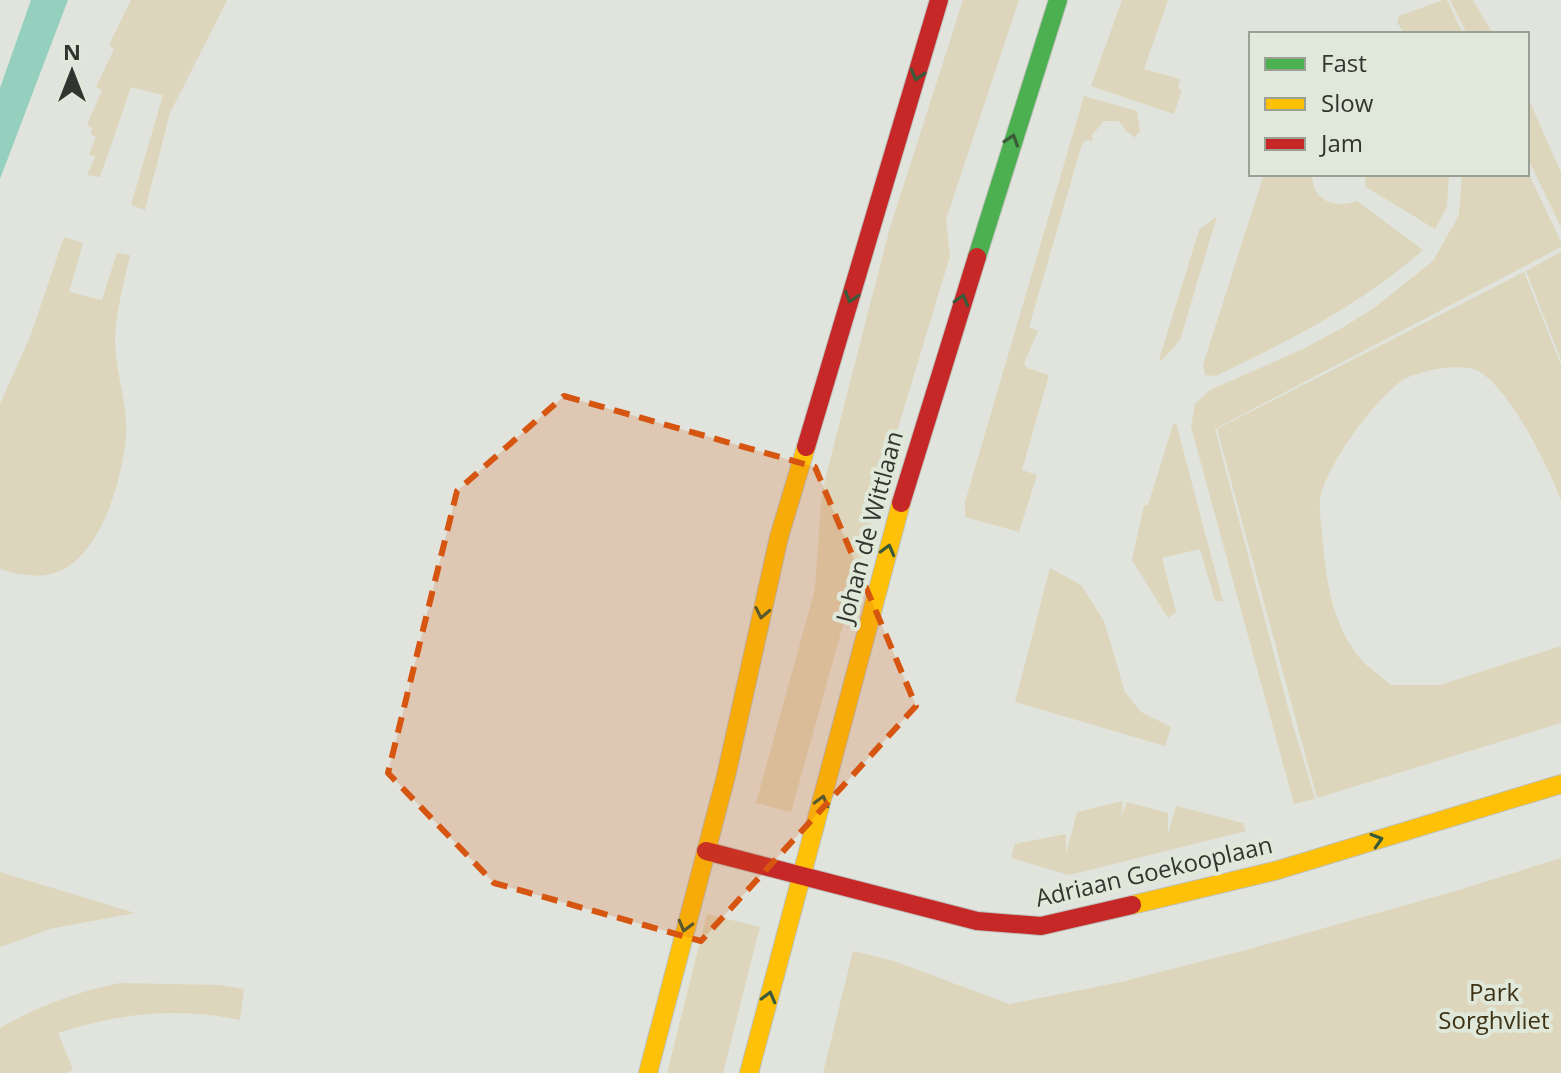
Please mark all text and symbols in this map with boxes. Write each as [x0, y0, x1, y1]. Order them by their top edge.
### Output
north arrow [32, 32, 112, 112]
legend [1249, 32, 1529, 176]
text: N [63, 36, 81, 66]
text: Fast [1321, 46, 1367, 79]
one-way arrow [910, 67, 926, 81]
text: Slow [1321, 86, 1374, 119]
text: Jam [1319, 126, 1363, 159]
one-way arrow [1003, 133, 1019, 147]
one-way arrow [844, 289, 860, 303]
one-way arrow [953, 294, 969, 308]
street label: Johan de Wittlaan [827, 427, 910, 628]
one-way arrow [879, 543, 896, 557]
one-way arrow [754, 606, 771, 619]
one-way arrow [812, 795, 829, 809]
street label: Adriaan Goekooplaan [1032, 827, 1275, 914]
one-way arrow [1370, 833, 1384, 849]
one-way arrow [677, 919, 694, 933]
park label: Park Sorghvliet [1438, 975, 1550, 1036]
one-way arrow [760, 991, 777, 1005]

